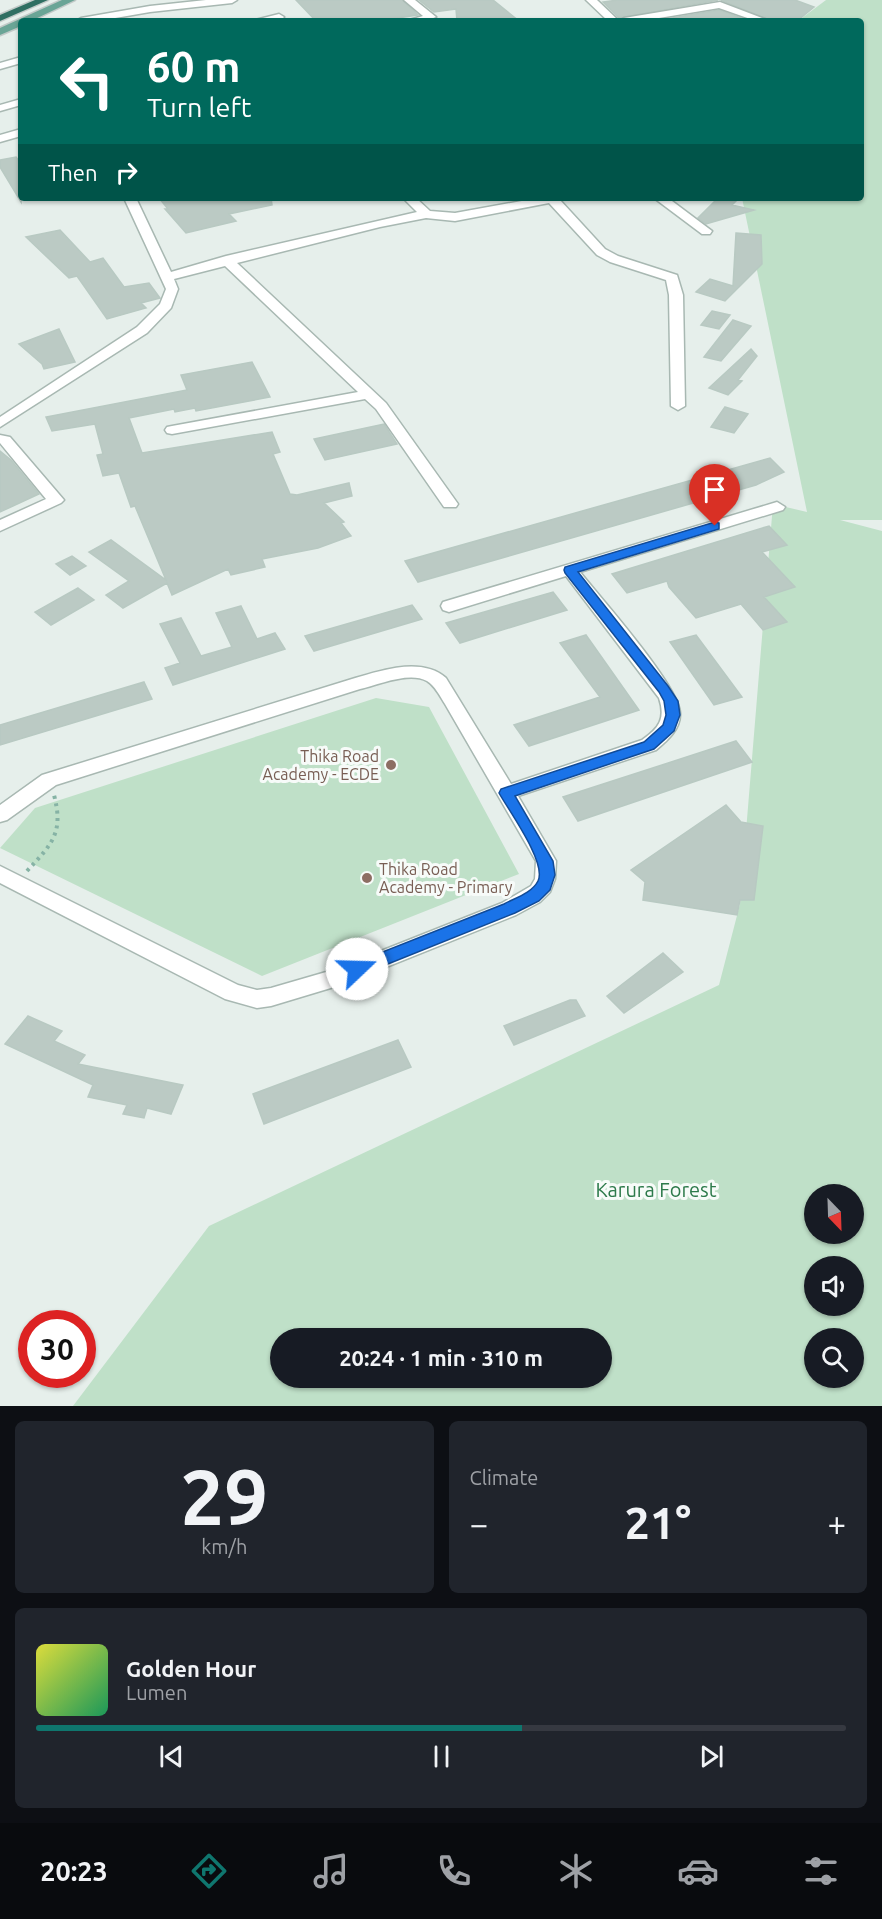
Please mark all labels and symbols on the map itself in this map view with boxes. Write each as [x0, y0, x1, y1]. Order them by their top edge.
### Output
pin [689, 464, 740, 526]
place label: Thika Road Academy - ECDE [263, 747, 379, 783]
marker: Thika Road Academy - ECDE [384, 758, 398, 772]
place label: Thika Road Academy - Primary [379, 860, 513, 896]
marker: Thika Road Academy - Primary [360, 871, 374, 885]
position arrow [325, 937, 389, 1001]
park label: Karura Forest [595, 1178, 717, 1201]
north arrow [804, 1184, 864, 1244]
speed limit sign: 30 [18, 1310, 96, 1388]

